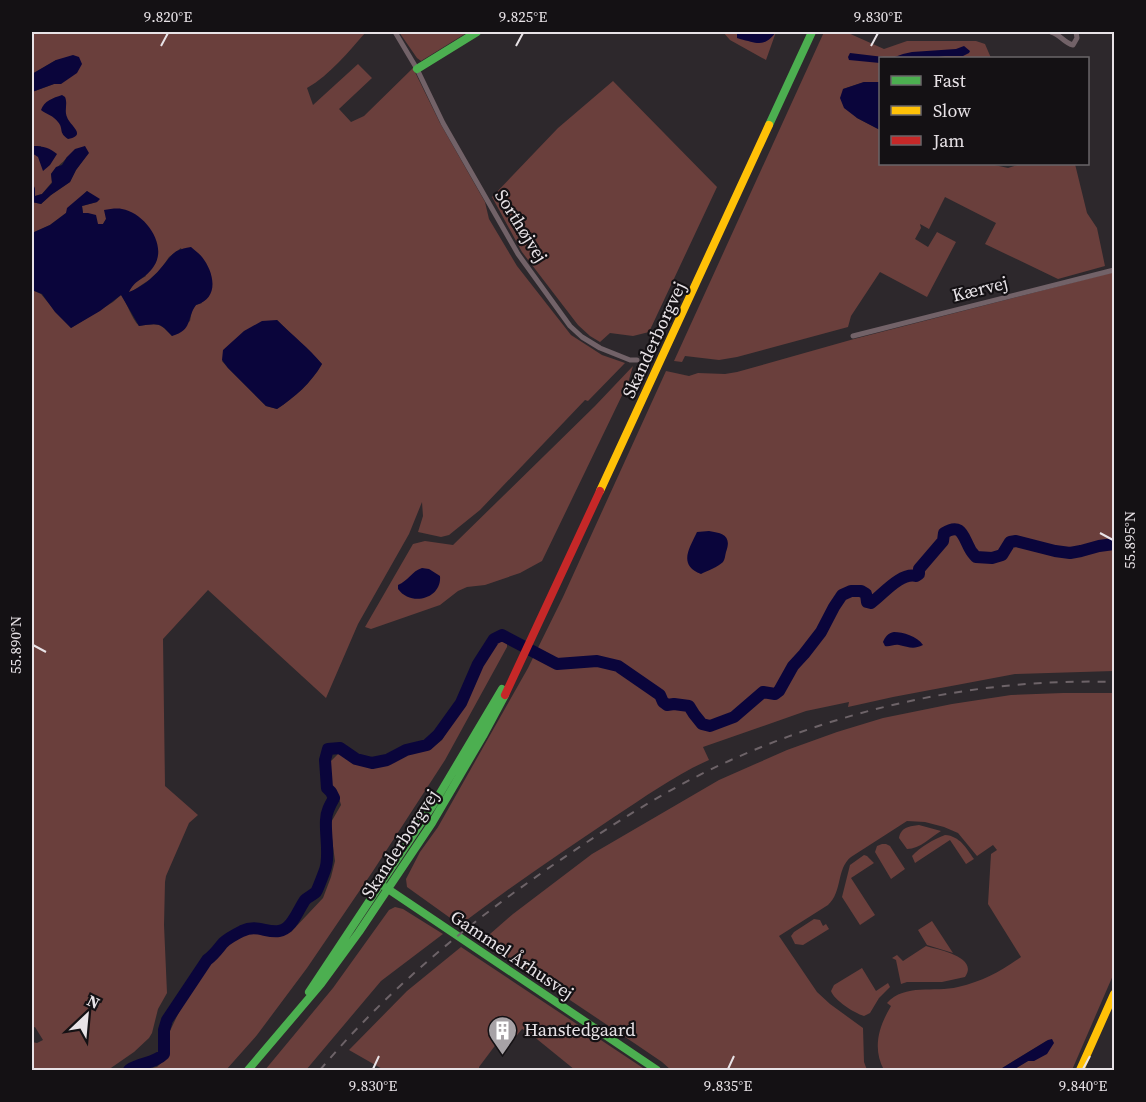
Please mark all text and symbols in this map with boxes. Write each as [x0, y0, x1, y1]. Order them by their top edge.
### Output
text: 9.820°E [144, 6, 192, 27]
text: 9.825°E [499, 6, 547, 27]
text: 9.830°E [854, 6, 902, 27]
legend [879, 57, 1089, 165]
text: Fast [933, 68, 966, 93]
text: Slow [933, 98, 971, 123]
text: Jam [932, 128, 965, 153]
street label: Sorthøjvej [489, 185, 554, 267]
street label: Kærvej [949, 270, 1010, 307]
street label: Skanderborgvej [616, 278, 691, 402]
text: 55.895°N [1119, 511, 1140, 569]
text: 55.890°N [5, 616, 26, 674]
street label: Skanderborgvej [355, 784, 444, 903]
street label: Gammel Århusvej [446, 904, 579, 1005]
north arrow [57, 985, 117, 1045]
text: N [84, 989, 104, 1014]
building icon: Hanstedgaard [487, 1014, 519, 1056]
place label: Hanstedgaard [524, 1017, 636, 1042]
text: 9.830°E [349, 1075, 397, 1096]
text: 9.835°E [704, 1075, 752, 1096]
text: 9.840°E [1059, 1075, 1107, 1096]

